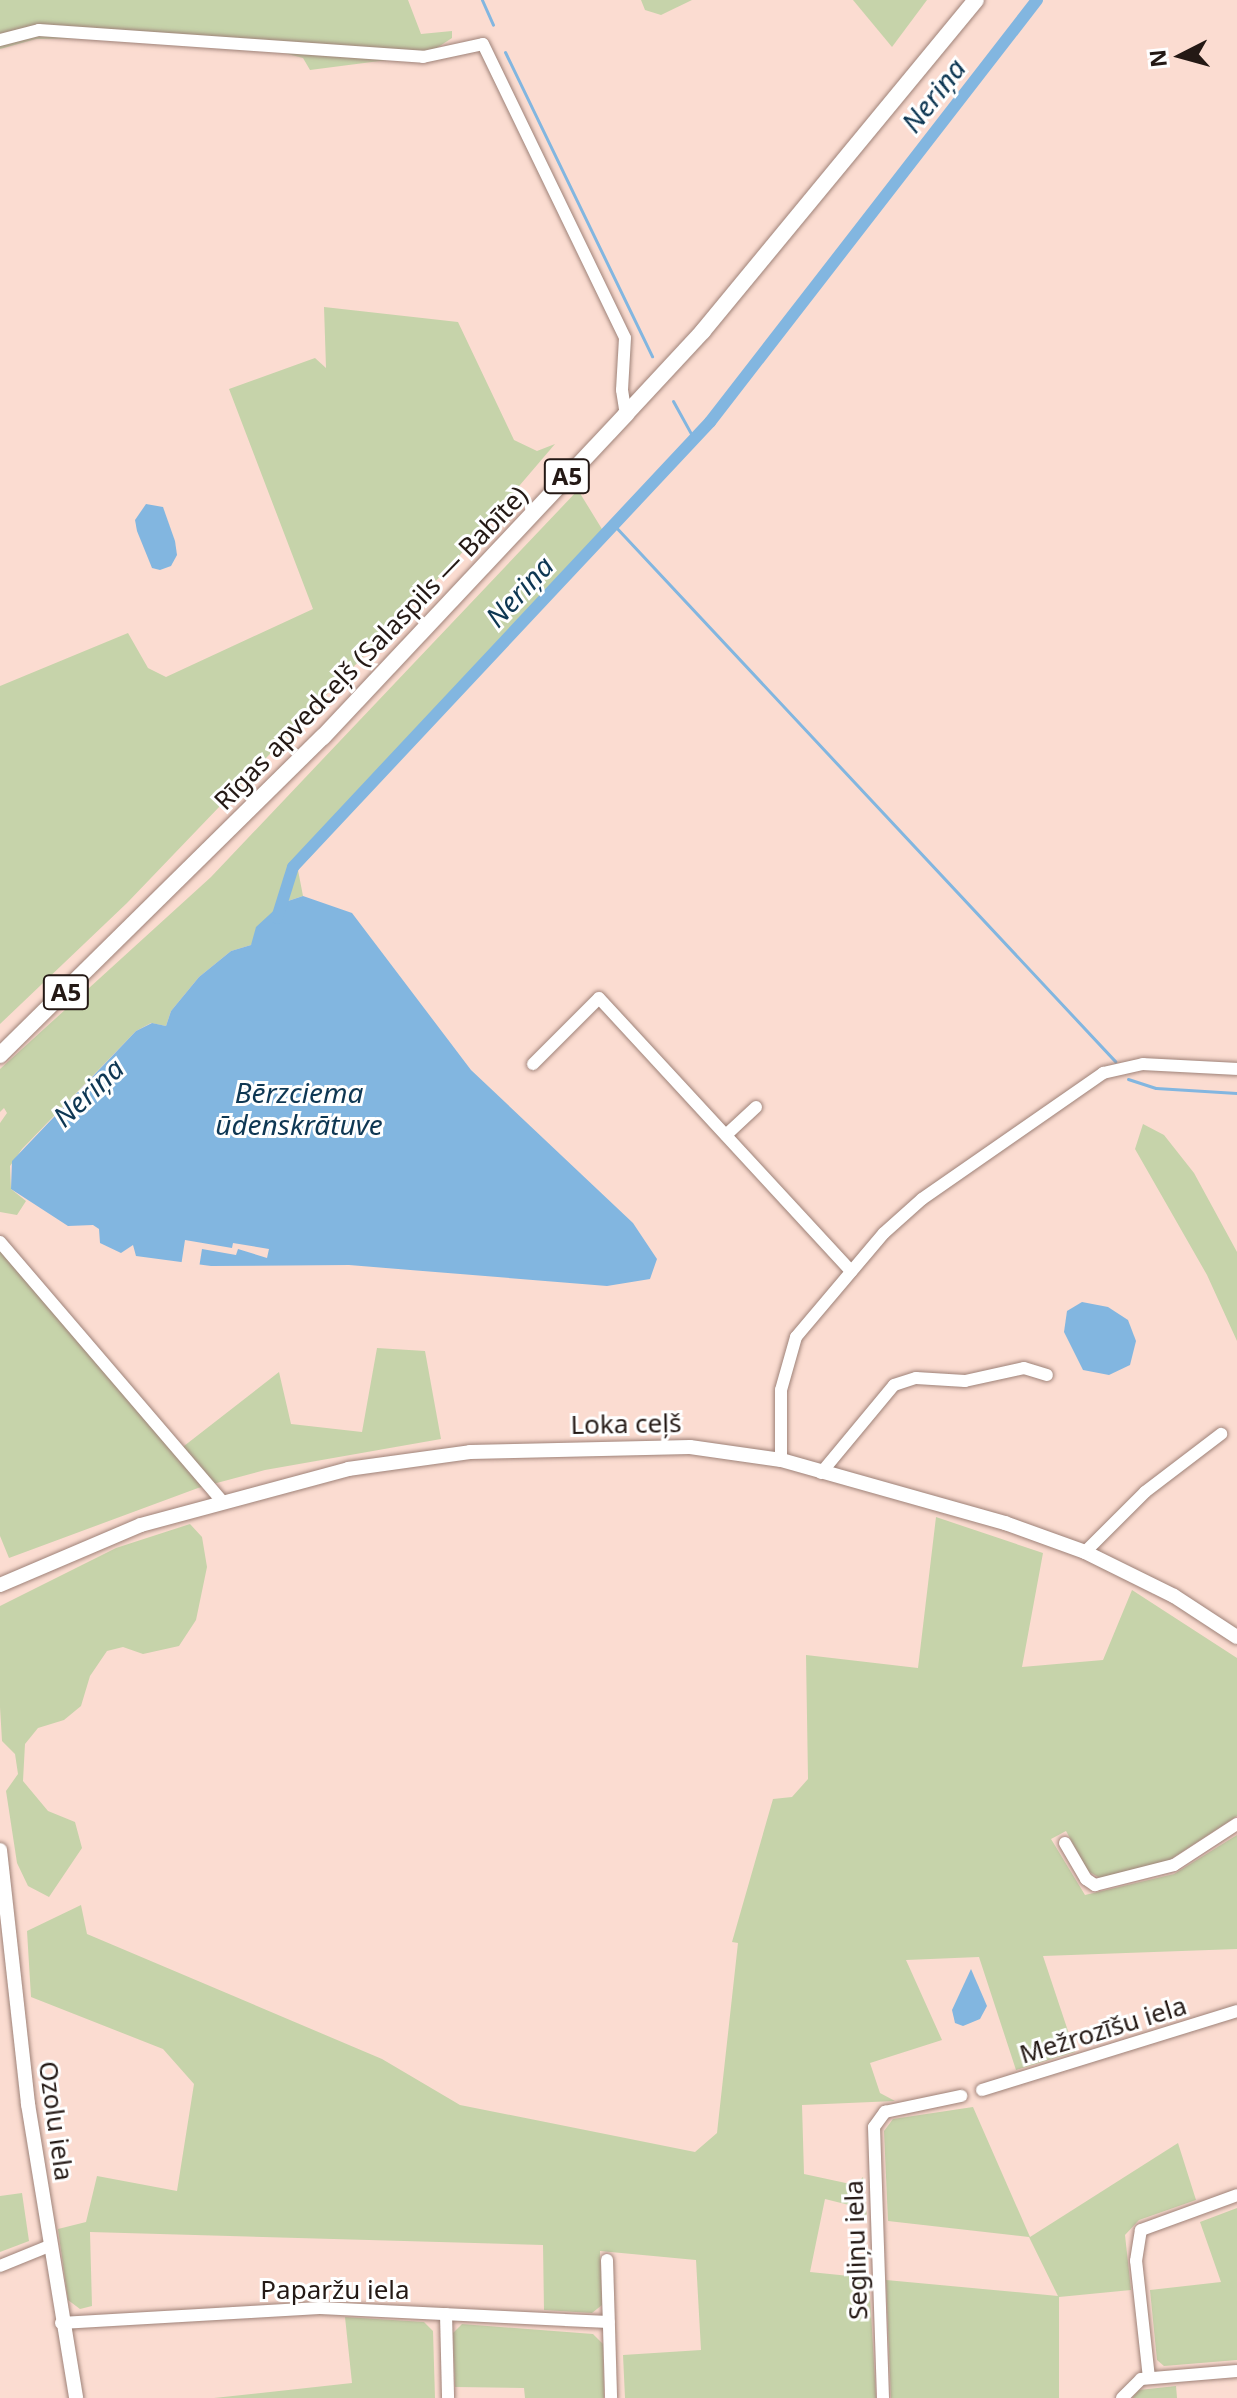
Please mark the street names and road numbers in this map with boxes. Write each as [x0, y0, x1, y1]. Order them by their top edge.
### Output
road number: A5 [543, 456, 591, 496]
street label: Rīgas apvedceļš (Salaspils — Babīte) [208, 480, 534, 816]
road number: A5 [42, 972, 90, 1012]
street label: Loka ceļš [570, 1407, 682, 1441]
street label: Mežrozīšu iela [1016, 1990, 1190, 2070]
street label: Ozolu iela [32, 2059, 80, 2183]
street label: Segliņu iela [838, 2180, 874, 2320]
street label: Paparžu iela [260, 2274, 410, 2306]

